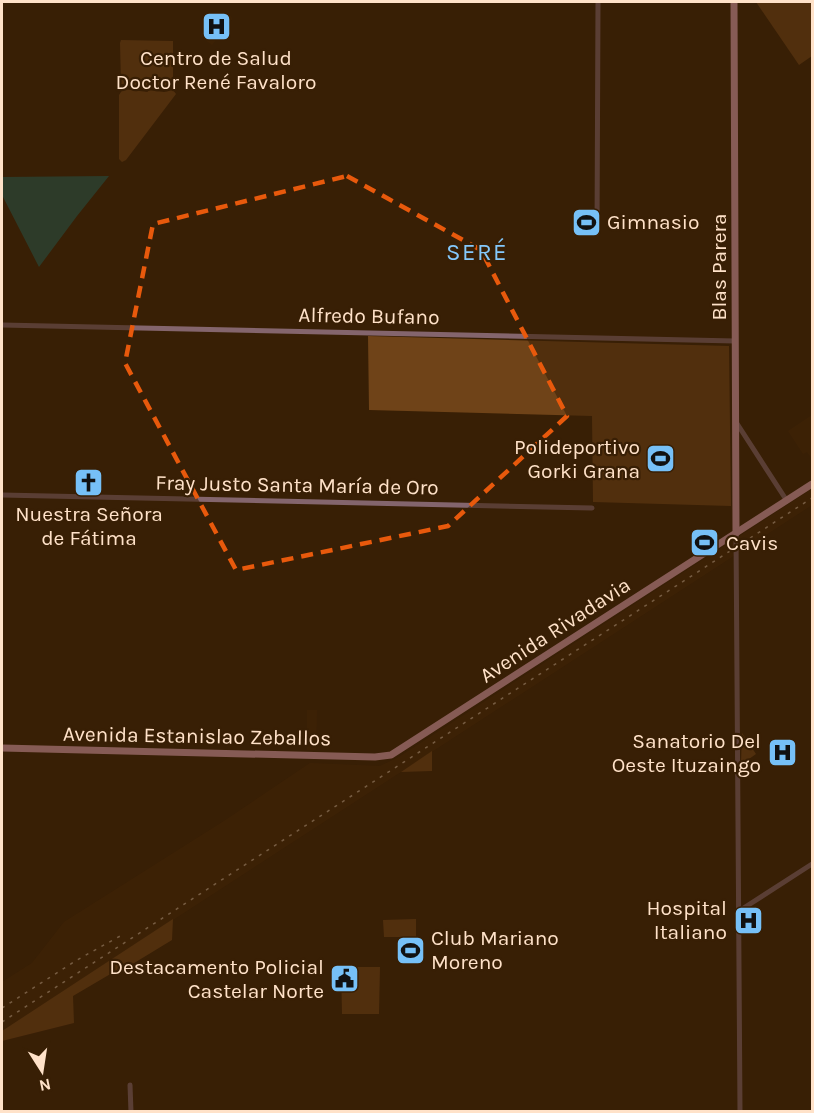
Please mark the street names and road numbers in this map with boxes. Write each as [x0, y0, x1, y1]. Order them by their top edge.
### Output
street label: Blas Parera [707, 213, 731, 321]
street label: Alfredo Bufano [298, 303, 440, 329]
street label: Fray Justo Santa María de Oro [155, 471, 439, 499]
street label: Avenida Rivadavia [475, 572, 635, 688]
street label: Avenida Estanislao Zeballos [63, 722, 331, 750]

